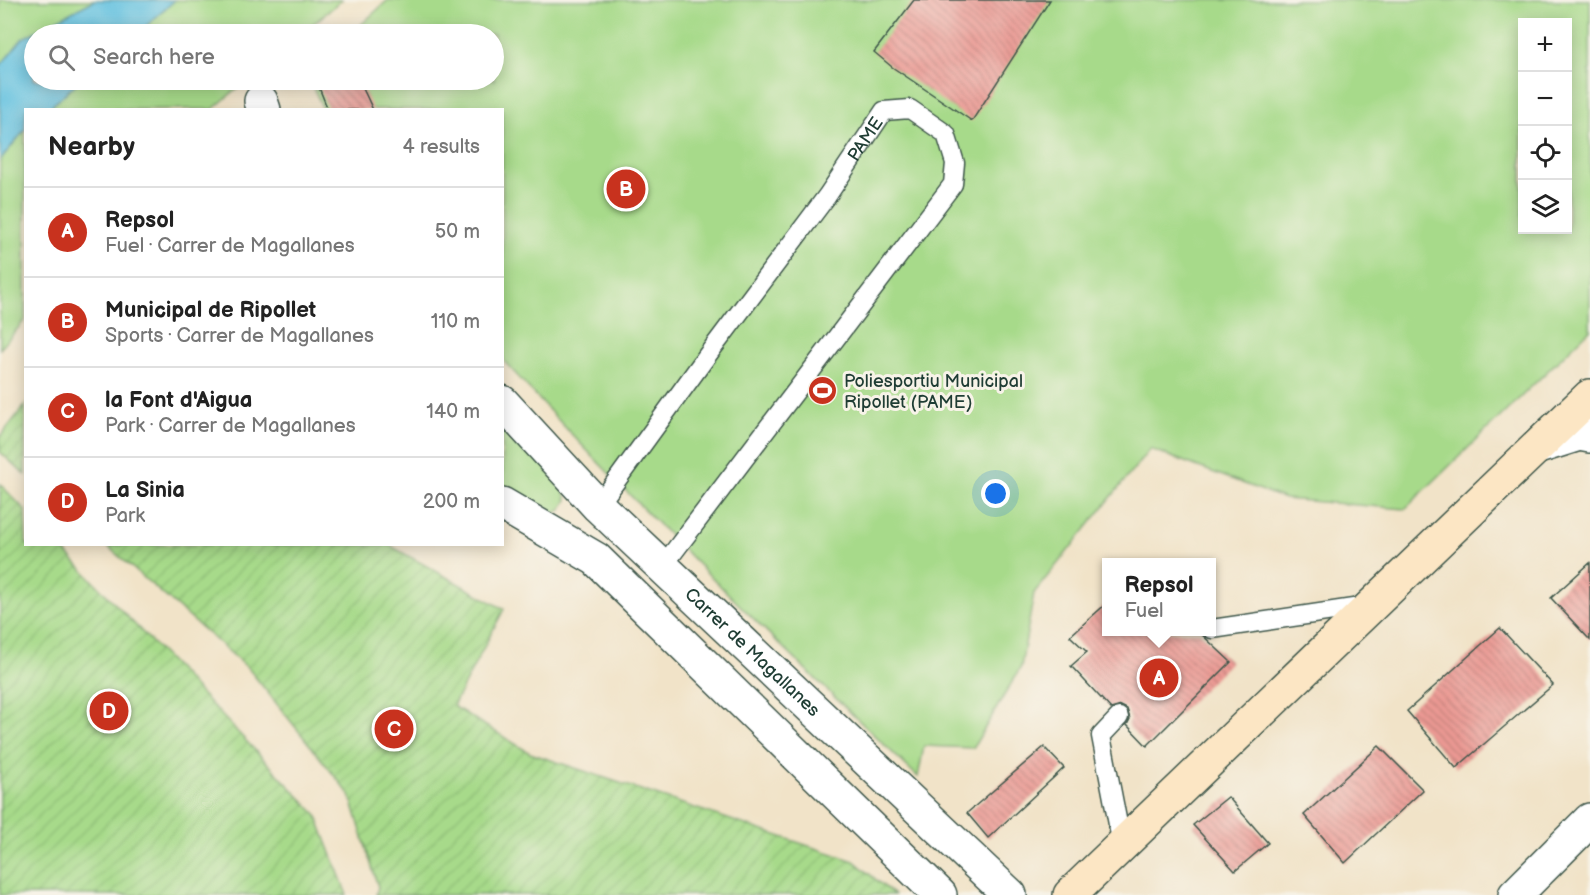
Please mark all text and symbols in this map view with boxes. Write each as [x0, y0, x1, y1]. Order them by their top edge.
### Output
map controls [1518, 18, 1572, 234]
button: + [1518, 18, 1572, 72]
search box [24, 24, 504, 90]
icon: search [45, 41, 78, 74]
text: Search here [93, 44, 215, 71]
button: − [1518, 72, 1572, 126]
street label: PAME [843, 113, 888, 165]
button: locate [1518, 126, 1572, 180]
text: Nearby [48, 132, 135, 163]
text: 4 results [402, 135, 480, 159]
pin: B [606, 166, 646, 212]
button: layers [1518, 180, 1572, 234]
text: Repsol [105, 207, 174, 234]
text: A [61, 220, 74, 244]
text: 50 m [435, 220, 480, 244]
text: Fuel · Carrer de Magallanes [105, 234, 355, 258]
text: Municipal de Ripollet [105, 297, 316, 324]
text: B [60, 310, 75, 334]
text: 110 m [431, 310, 480, 334]
text: Sports · Carrer de Magallanes [105, 324, 374, 348]
place label: Poliesportiu Municipal Ripollet (PAME) [844, 371, 1023, 413]
sports icon: Poliesportiu Municipal Ripollet (PAME) [807, 375, 839, 407]
text: la Font d'Aigua [105, 387, 253, 414]
text: C [60, 400, 75, 424]
text: 140 m [426, 400, 480, 424]
text: Park · Carrer de Magallanes [105, 414, 356, 438]
text: La Sinia [105, 477, 185, 504]
your location [981, 479, 1010, 508]
text: D [61, 490, 74, 514]
text: 200 m [423, 490, 480, 514]
text: Park [105, 504, 145, 528]
popup [1102, 558, 1216, 636]
text: Repsol [1124, 572, 1194, 599]
street label: Carrer de Magallanes [680, 584, 824, 721]
text: Fuel [1124, 599, 1164, 623]
pin: A [1140, 656, 1178, 700]
pin: D [90, 688, 128, 734]
pin: C [374, 706, 414, 752]

